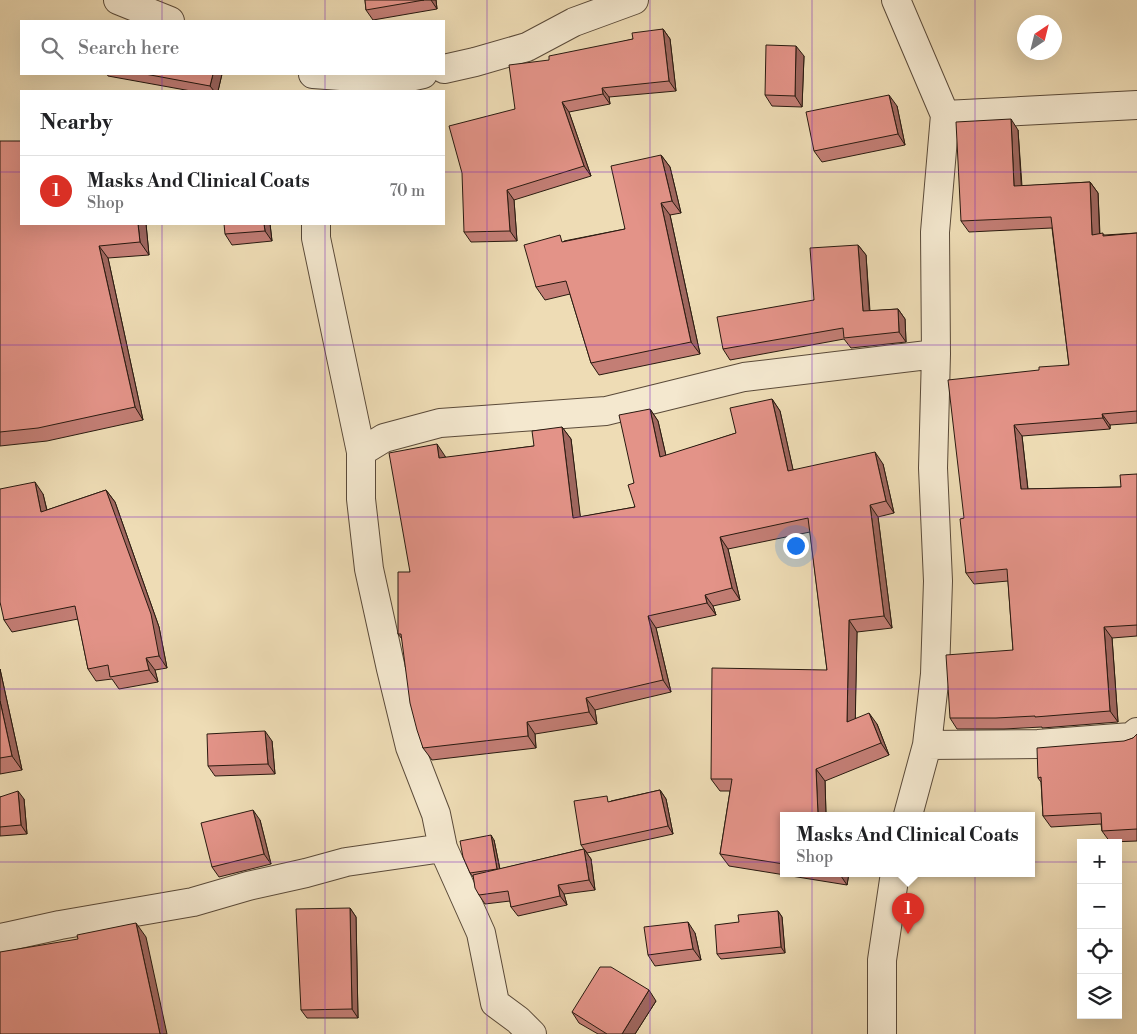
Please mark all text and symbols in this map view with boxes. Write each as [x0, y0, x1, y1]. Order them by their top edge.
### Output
north arrow [1017, 15, 1062, 60]
search box [20, 20, 445, 75]
icon: search [38, 34, 66, 62]
text: Search here [78, 36, 179, 60]
text: Nearby [40, 110, 113, 136]
text: Masks And Clinical Coats [87, 169, 310, 193]
text: 1 [52, 181, 60, 201]
text: 70 m [389, 181, 425, 201]
text: Shop [87, 193, 124, 213]
your location [783, 533, 809, 559]
popup [780, 812, 1035, 877]
text: Masks And Clinical Coats [796, 823, 1019, 847]
map controls [1077, 839, 1122, 1019]
button: + [1077, 839, 1122, 884]
text: Shop [796, 847, 833, 867]
button: − [1077, 884, 1122, 929]
pin: 1 [892, 893, 924, 934]
button: locate [1077, 929, 1122, 974]
button: layers [1077, 974, 1122, 1019]

